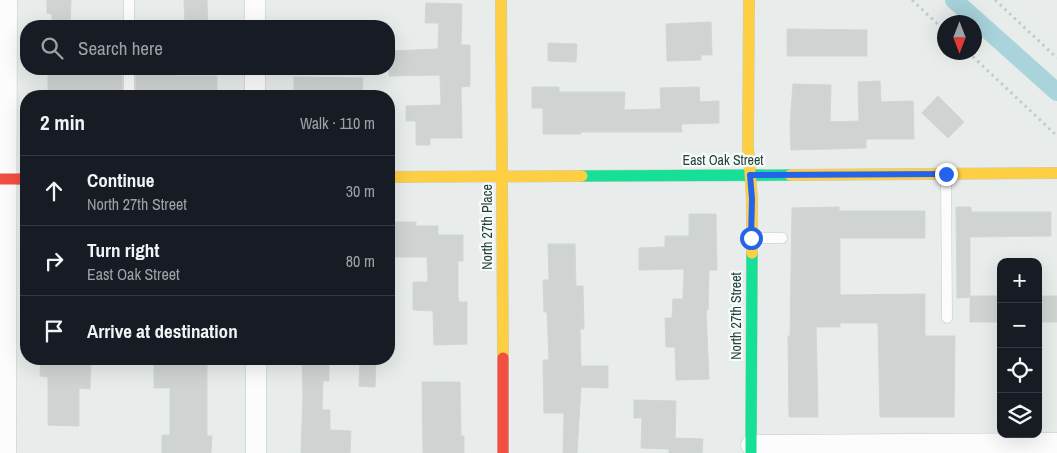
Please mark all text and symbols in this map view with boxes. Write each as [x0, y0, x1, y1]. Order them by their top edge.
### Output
north arrow [937, 15, 982, 60]
search box [20, 20, 395, 75]
icon: search [38, 34, 66, 62]
text: Search here [78, 35, 163, 61]
text: 2 min [40, 108, 85, 137]
text: Walk · 110 m [300, 112, 375, 134]
street label: East Oak Street [682, 151, 764, 169]
route end [935, 163, 958, 186]
text: Continue [87, 167, 155, 193]
icon: ahead [40, 177, 68, 205]
text: 30 m [346, 180, 375, 202]
street label: North 27th Place [478, 184, 496, 270]
text: North 27th Street [87, 193, 187, 215]
route start [740, 227, 763, 250]
text: Turn right [87, 237, 159, 263]
icon: right [40, 247, 68, 275]
text: 80 m [346, 250, 375, 272]
map controls [997, 258, 1042, 438]
button: + [997, 258, 1042, 303]
text: East Oak Street [87, 263, 180, 285]
street label: North 27th Street [727, 272, 745, 360]
button: − [997, 303, 1042, 348]
icon: arrive [40, 317, 68, 345]
text: Arrive at destination [87, 318, 238, 344]
button: locate [997, 348, 1042, 393]
button: layers [997, 393, 1042, 438]

